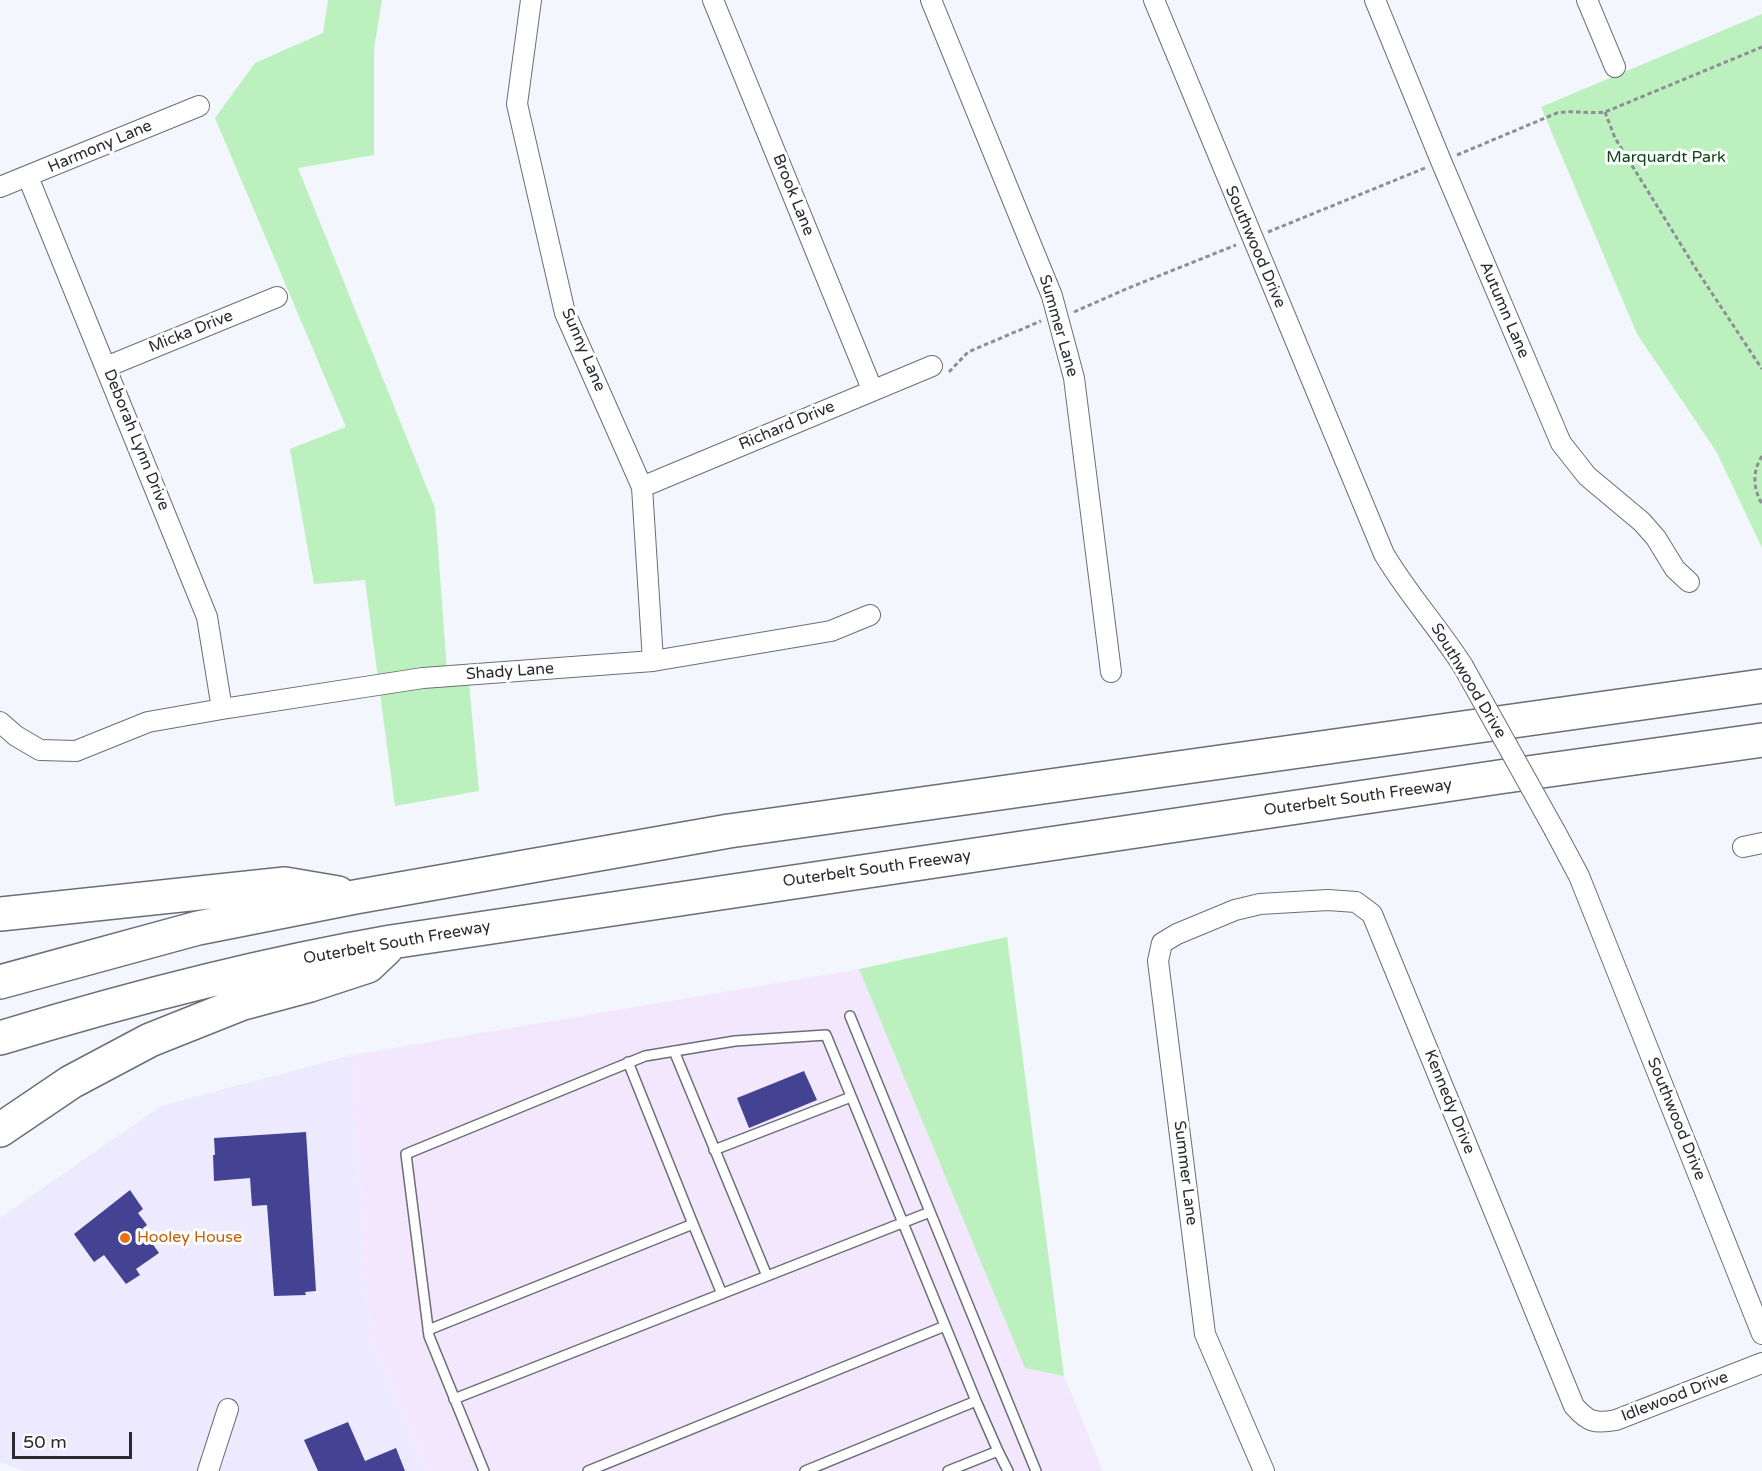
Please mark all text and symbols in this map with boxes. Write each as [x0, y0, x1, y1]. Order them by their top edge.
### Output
street label: Harmony Lane [45, 116, 155, 178]
park label: Marquardt Park [1606, 148, 1726, 168]
street label: Brook Lane [768, 151, 818, 239]
street label: Southwood Drive [1221, 183, 1289, 311]
street label: Autumn Lane [1475, 259, 1533, 361]
street label: Summer Lane [1034, 273, 1082, 379]
street label: Sunny Lane [557, 305, 609, 395]
street label: Micka Drive [146, 306, 236, 358]
street label: Deborah Lynn Drive [99, 367, 173, 513]
street label: Richard Drive [736, 397, 838, 455]
street label: Southwood Drive [1426, 620, 1510, 742]
street label: Shady Lane [465, 659, 555, 685]
street label: Outerbelt South Freeway [1263, 775, 1453, 821]
street label: Outerbelt South Freeway [782, 846, 972, 892]
street label: Outerbelt South Freeway [302, 917, 492, 969]
street label: Kennedy Drive [1419, 1047, 1479, 1157]
street label: Southwood Drive [1643, 1055, 1709, 1183]
street label: Summer Lane [1169, 1120, 1201, 1226]
place label: Hooley House [137, 1228, 242, 1248]
marker: Hooley House [118, 1231, 132, 1245]
street label: Idlewood Drive [1619, 1368, 1731, 1426]
scale bar [15, 1420, 135, 1458]
text: 50 m [23, 1431, 67, 1453]

